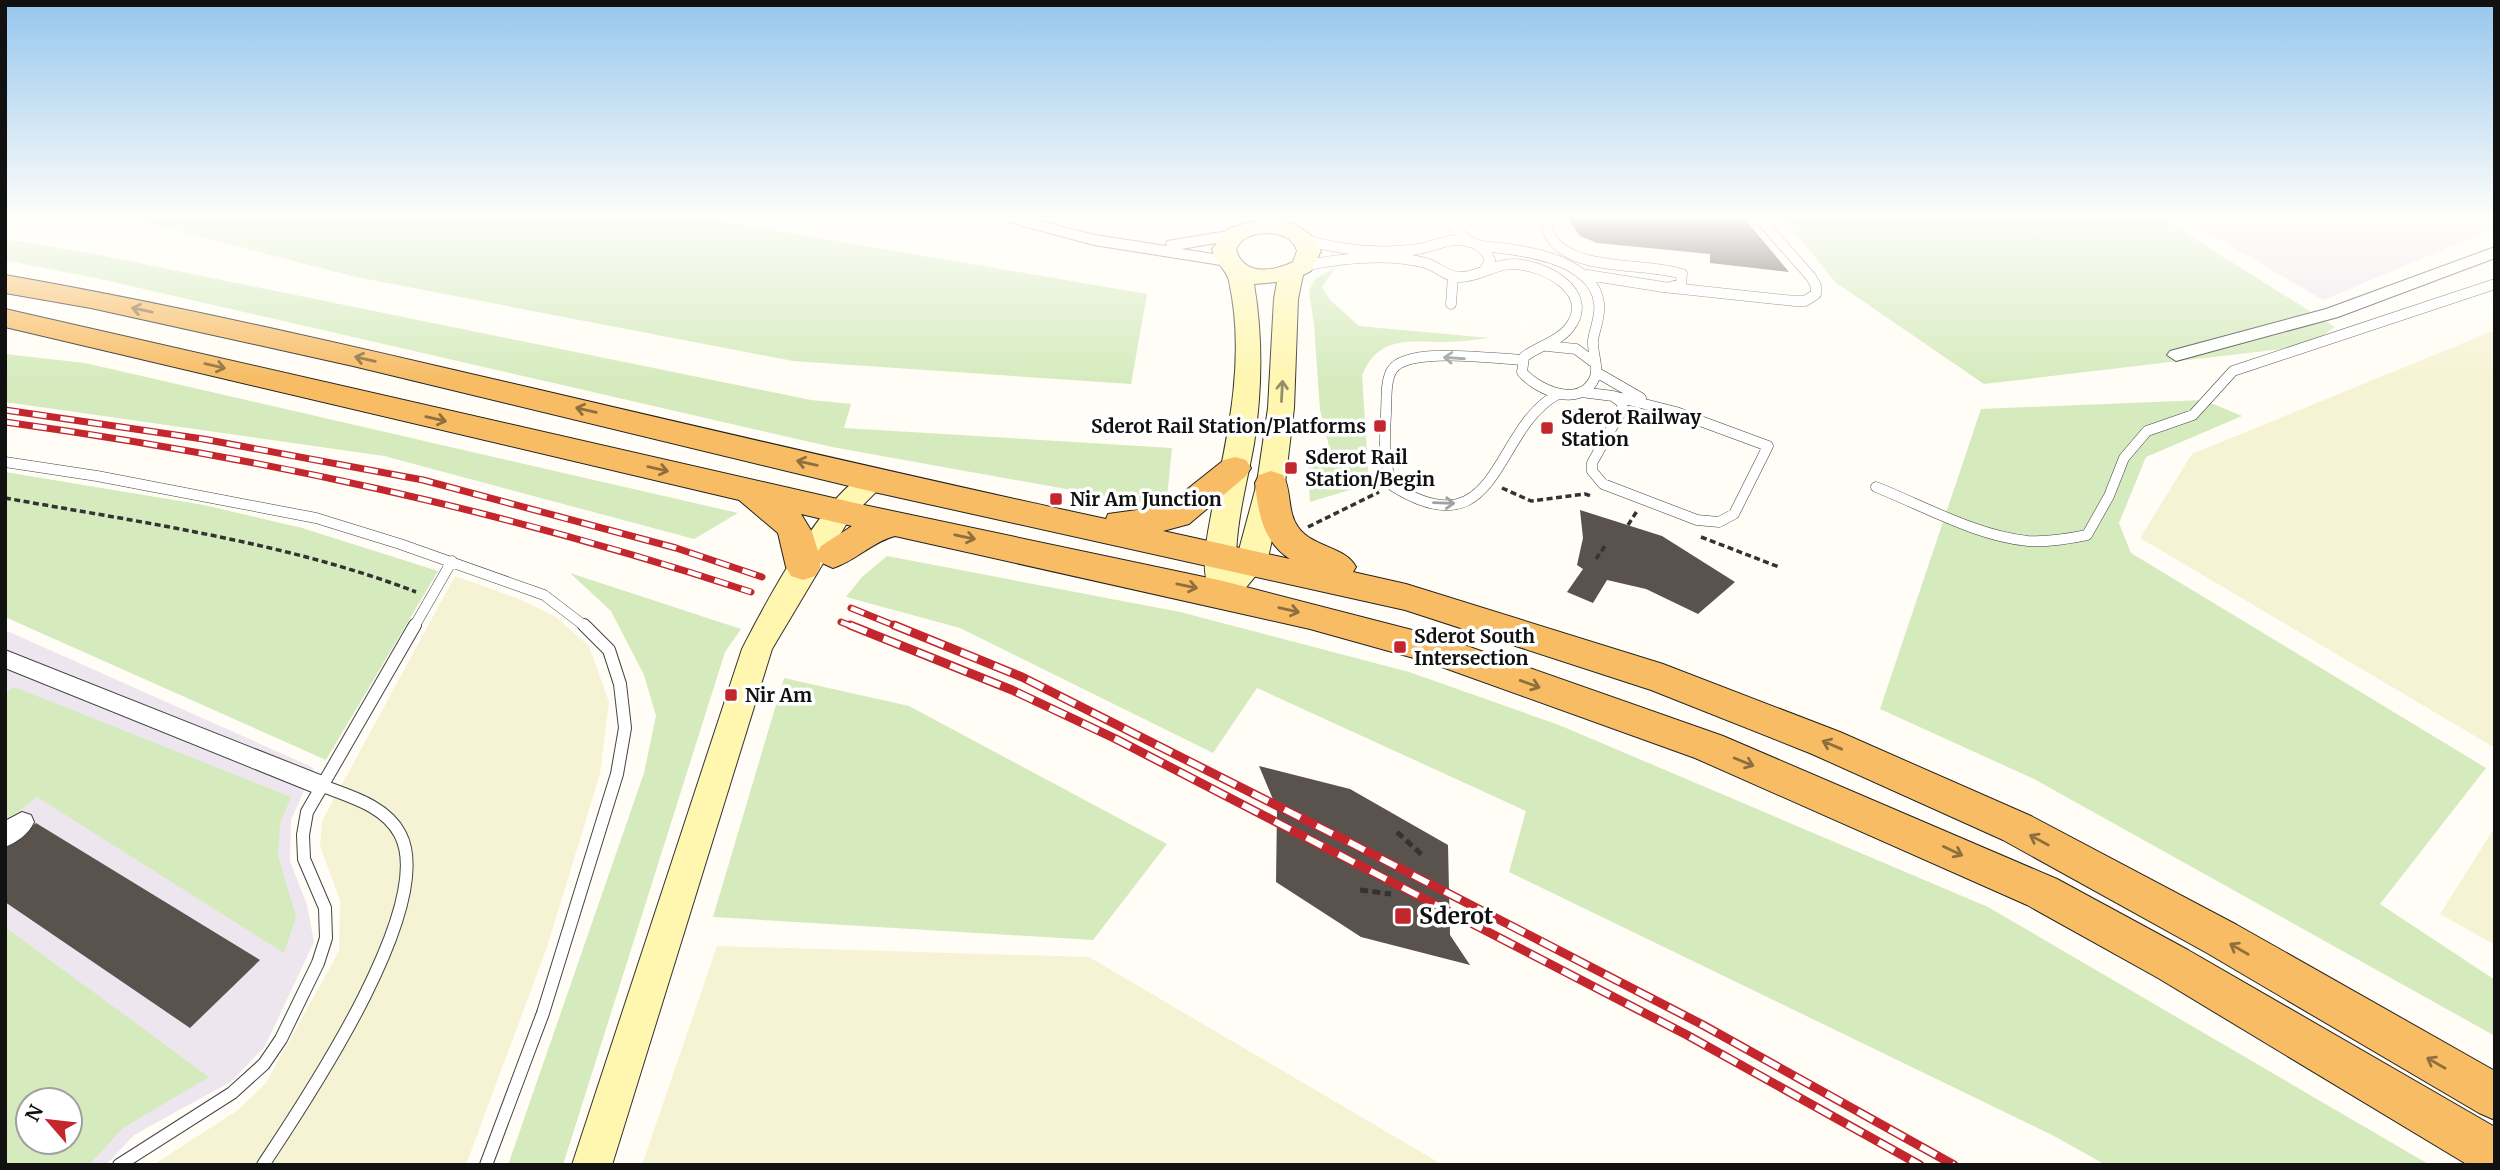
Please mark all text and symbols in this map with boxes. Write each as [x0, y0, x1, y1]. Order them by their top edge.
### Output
one-way arrow [131, 302, 154, 316]
one-way arrow [354, 351, 377, 365]
one-way arrow [1444, 351, 1466, 364]
one-way arrow [203, 360, 226, 373]
one-way arrow [1275, 379, 1288, 402]
one-way arrow [575, 403, 598, 417]
place label: Sderot Railway Station [1561, 405, 1702, 451]
one-way arrow [424, 413, 447, 426]
place label: Sderot Rail Station/Platforms [1091, 414, 1366, 438]
marker: Sderot Rail Station/Platforms [1372, 418, 1388, 434]
marker: Sderot Railway Station [1539, 420, 1555, 436]
place label: Sderot Rail Station/Begin [1305, 445, 1435, 491]
one-way arrow [796, 456, 819, 470]
marker: Sderot Rail Station/Begin [1283, 460, 1299, 476]
one-way arrow [646, 463, 669, 477]
place label: Nir Am Junction [1070, 487, 1222, 511]
marker: Nir Am Junction [1048, 491, 1064, 507]
one-way arrow [1433, 496, 1456, 509]
one-way arrow [953, 531, 976, 545]
one-way arrow [1175, 580, 1198, 594]
one-way arrow [1278, 604, 1300, 617]
place label: Sderot South Intersection [1414, 624, 1535, 670]
marker: Sderot South Intersection [1392, 639, 1408, 655]
one-way arrow [1519, 679, 1541, 691]
place label: Nir Am [745, 683, 812, 707]
marker: Nir Am [723, 687, 739, 703]
one-way arrow [1822, 738, 1844, 751]
one-way arrow [1733, 756, 1754, 769]
one-way arrow [2030, 832, 2050, 846]
one-way arrow [1942, 845, 1963, 858]
place label: Sderot [1419, 901, 1493, 930]
marker: Sderot [1393, 906, 1413, 926]
one-way arrow [2229, 942, 2249, 956]
one-way arrow [2426, 1056, 2446, 1070]
north arrow [14, 1086, 84, 1156]
text: N [20, 1101, 48, 1125]

